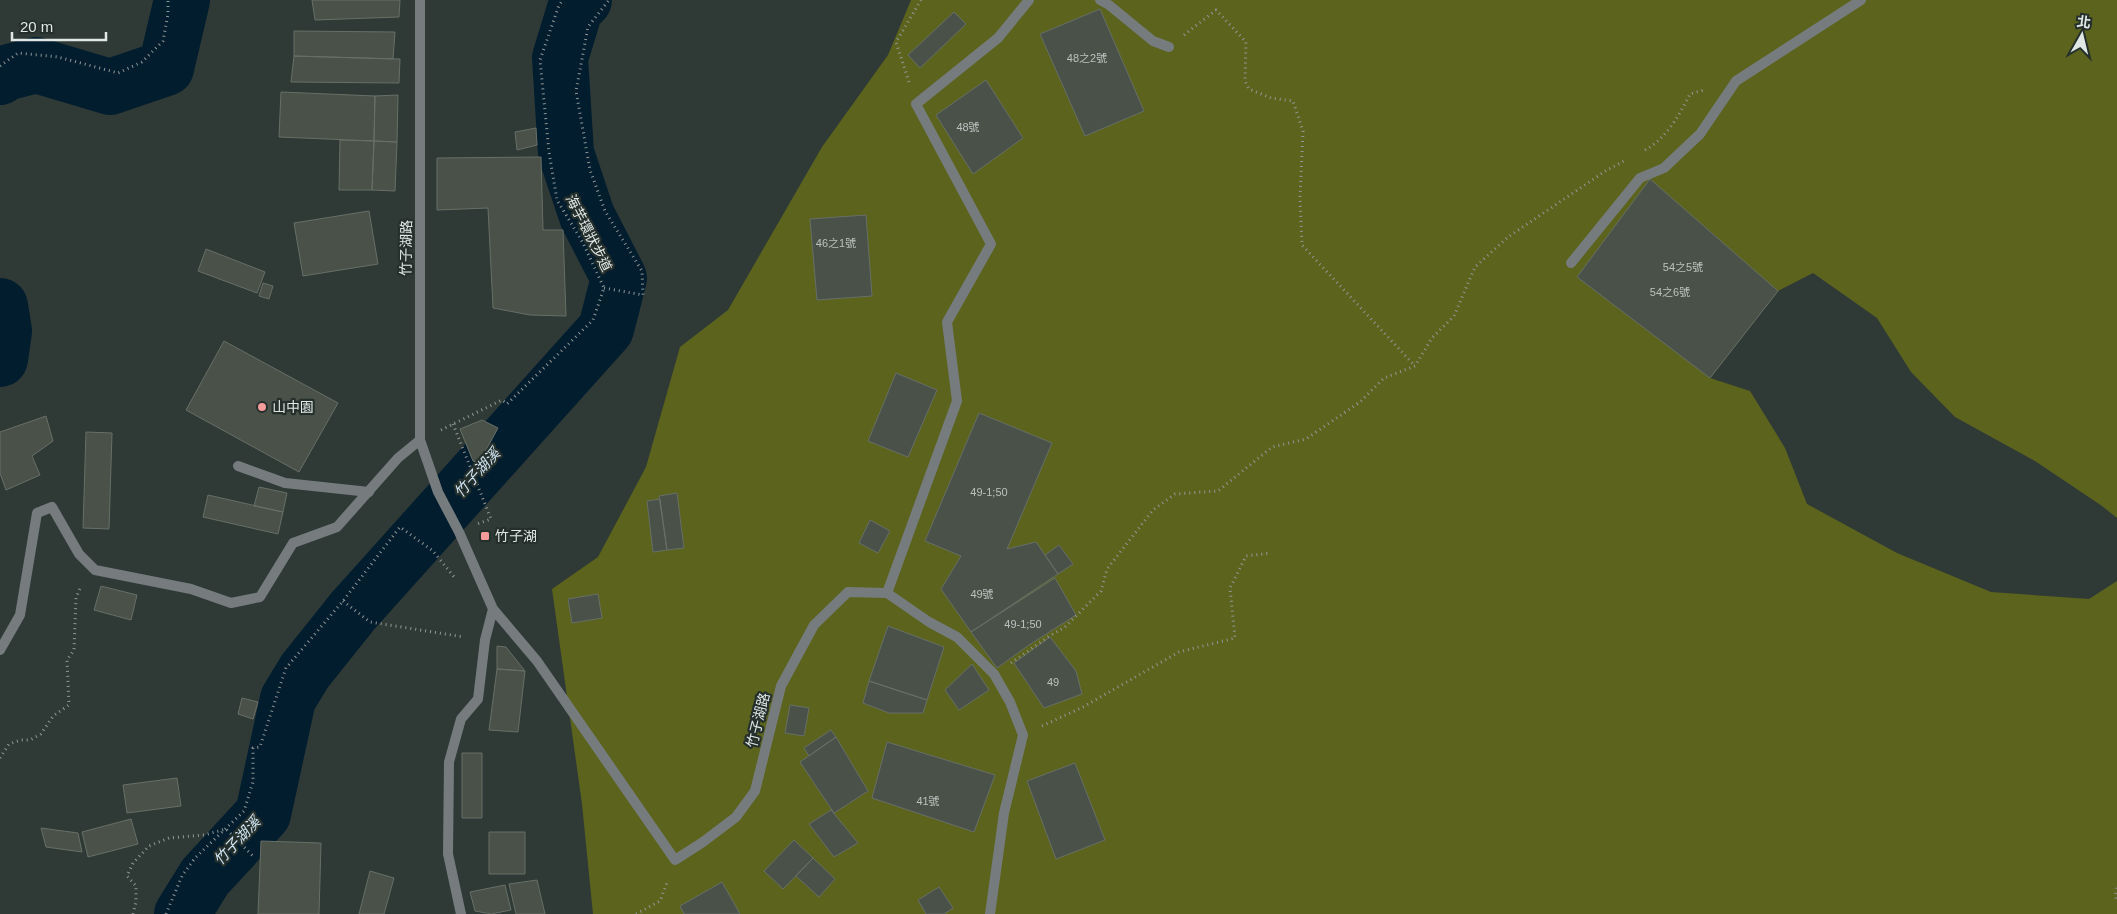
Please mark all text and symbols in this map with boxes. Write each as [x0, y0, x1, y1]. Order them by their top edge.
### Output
scale bar [12, 10, 106, 42]
north arrow [2057, 10, 2107, 60]
text: 北 [2076, 13, 2092, 31]
text: 20 m [20, 18, 53, 35]
house number: 48之2號 [1067, 52, 1107, 64]
house number: 48號 [956, 121, 980, 133]
street label: 海芋環狀步道 [563, 192, 615, 274]
street label: 竹子湖路 [398, 220, 414, 276]
house number: 46之1號 [816, 237, 856, 249]
house number: 54之5號 [1663, 261, 1703, 273]
house number: 54之6號 [1650, 286, 1690, 298]
place label: 山中園 [272, 399, 314, 415]
marker: 山中園 [256, 401, 268, 413]
water label: 竹子湖溪 [450, 443, 504, 501]
house number: 49-1;50 [970, 486, 1008, 498]
place label: 竹子湖 [495, 528, 537, 544]
marker: 竹子湖 [479, 530, 491, 542]
house number: 49號 [970, 588, 994, 600]
house number: 49-1;50 [1004, 618, 1042, 630]
house number: 49 [1047, 676, 1059, 688]
street label: 竹子湖路 [743, 691, 773, 749]
house number: 41號 [916, 795, 940, 807]
water label: 竹子湖溪 [210, 811, 265, 868]

